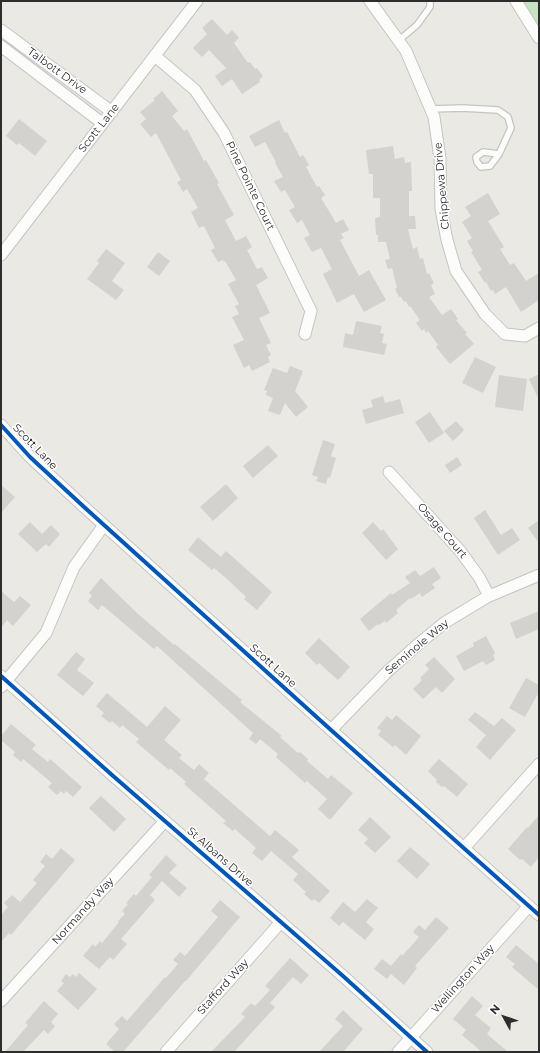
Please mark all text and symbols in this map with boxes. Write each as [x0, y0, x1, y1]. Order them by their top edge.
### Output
street label: Talbott Drive [25, 45, 89, 97]
street label: Scott Lane [76, 101, 122, 155]
street label: Pine Pointe Court [223, 139, 277, 233]
street label: Chippewa Drive [432, 142, 452, 230]
street label: Scott Lane [10, 421, 60, 473]
street label: Osage Court [414, 501, 470, 561]
street label: Seminole Way [383, 617, 451, 677]
street label: Scott Lane [247, 642, 299, 690]
street label: St Albans Drive [184, 825, 256, 889]
street label: Normandy Way [49, 875, 117, 947]
street label: Wellington Way [429, 942, 497, 1016]
street label: Stafford Way [195, 956, 251, 1018]
north arrow [484, 997, 524, 1037]
text: N [487, 1001, 503, 1017]

